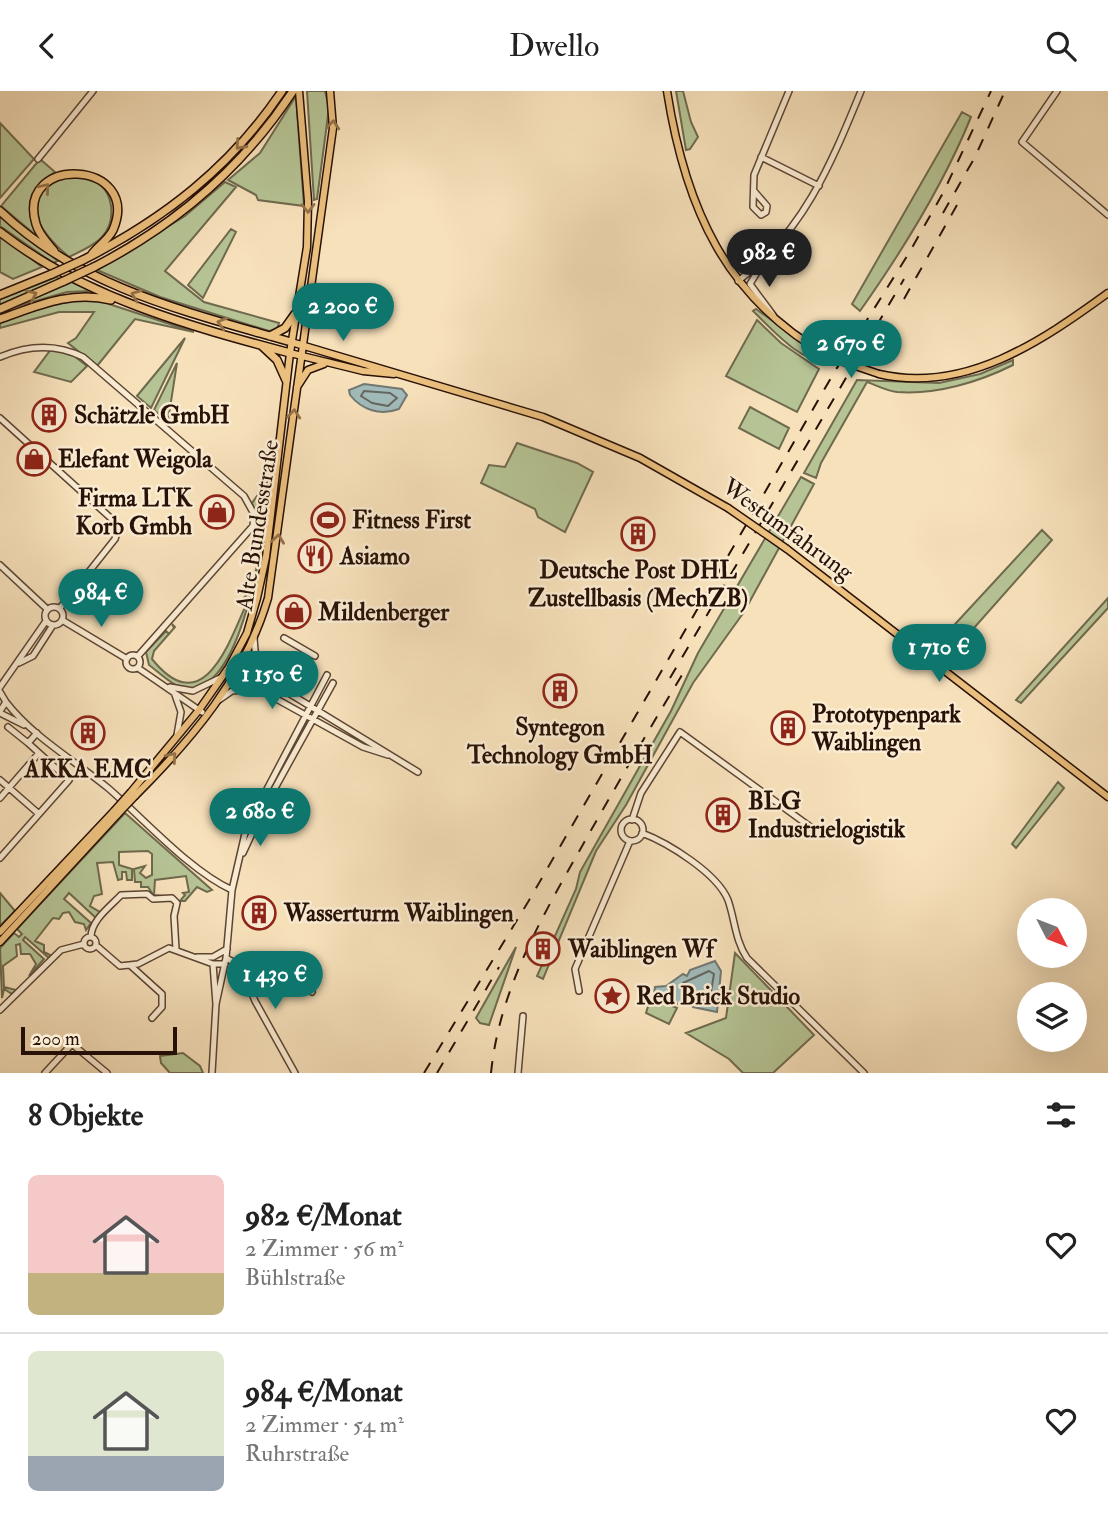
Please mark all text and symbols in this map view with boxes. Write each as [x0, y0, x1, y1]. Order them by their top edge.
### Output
text: Dwello [509, 26, 599, 66]
icon: back [28, 27, 66, 65]
icon: search [1042, 27, 1080, 65]
one-way arrow [325, 119, 340, 130]
one-way arrow [236, 137, 248, 150]
one-way arrow [37, 183, 49, 196]
one-way arrow [300, 203, 315, 214]
pin: 982 € [720, 229, 818, 289]
text: 982 € [743, 237, 795, 266]
pin: 2 200 € [278, 283, 408, 343]
one-way arrow [25, 289, 37, 303]
one-way arrow [130, 290, 142, 304]
text: 2 200 € [308, 291, 378, 320]
one-way arrow [216, 317, 228, 331]
pin: 2 670 € [786, 321, 916, 380]
text: 2 670 € [817, 328, 885, 357]
building icon: Schätzle GmbH [30, 396, 68, 434]
place label: Schätzle GmbH [74, 400, 230, 431]
one-way arrow [286, 408, 301, 419]
street label: Alte Bundesstraße [229, 438, 286, 614]
shop icon: Elefant Weigola [15, 440, 53, 478]
place label: Elefant Weigola [58, 444, 213, 475]
street label: Westumfahrung [715, 471, 861, 588]
place label: Firma LTK Korb Gmbh [75, 483, 193, 542]
shop icon: Firma LTK Korb Gmbh [198, 493, 236, 531]
sports icon: Fitness First [309, 501, 347, 539]
place label: Fitness First [352, 505, 471, 536]
building icon: Deutsche Post DHL Zustellbasis (MechZB) [619, 515, 657, 553]
one-way arrow [270, 534, 285, 545]
restaurant icon: Asiamo [296, 537, 334, 575]
place label: Asiamo [339, 541, 410, 572]
place label: Deutsche Post DHL Zustellbasis (MechZB) [528, 555, 748, 614]
pin: 984 € [52, 569, 150, 629]
text: 984 € [74, 577, 128, 606]
shop icon: Mildenberger [275, 593, 313, 631]
place label: Mildenberger [317, 597, 450, 628]
pin: 1 710 € [874, 625, 1004, 684]
text: 1 710 € [908, 632, 970, 661]
pin: 1 150 € [207, 651, 337, 711]
text: 1 150 € [241, 659, 303, 688]
building icon: Syntegon Technology GmbH [541, 672, 579, 710]
place label: Prototypenpark Waiblingen [811, 699, 961, 758]
building icon: Prototypenpark Waiblingen [769, 709, 807, 747]
place label: Syntegon Technology GmbH [466, 712, 653, 771]
building icon: AKKA EMC [69, 714, 107, 752]
one-way arrow [164, 753, 177, 766]
place label: AKKA EMC [24, 754, 151, 785]
place label: BLG Industrielogistik [748, 786, 906, 845]
pin: 2 680 € [195, 789, 325, 848]
text: 2 680 € [226, 796, 294, 825]
building icon: BLG Industrielogistik [704, 796, 742, 834]
building icon: Wasserturm Waiblingen [240, 894, 278, 932]
place label: Wasserturm Waiblingen [283, 898, 514, 929]
north arrow [1017, 898, 1087, 968]
map controls [1017, 898, 1087, 1052]
building icon: Waiblingen Wf [524, 930, 562, 968]
place label: Waiblingen Wf [567, 934, 718, 965]
pin: 1 430 € [210, 951, 340, 1011]
text: 1 430 € [243, 959, 307, 988]
place icon: Red Brick Studio [593, 977, 631, 1015]
place label: Red Brick Studio [636, 981, 801, 1012]
button: layers [1017, 982, 1087, 1052]
scale bar [21, 1024, 177, 1056]
text: 200 m [32, 1027, 80, 1051]
icon: filters [1042, 1096, 1080, 1134]
text: 8 Objekte [28, 1097, 143, 1134]
text: 982 €/Monat [245, 1197, 402, 1234]
icon: home [84, 1203, 168, 1287]
icon: heart [1042, 1226, 1080, 1264]
text: 2 Zimmer · 56 m² [245, 1234, 404, 1263]
text: Bühlstraße [245, 1263, 345, 1292]
text: 984 €/Monat [245, 1373, 403, 1410]
icon: home [84, 1379, 168, 1463]
icon: heart [1042, 1402, 1080, 1440]
text: 2 Zimmer · 54 m² [245, 1410, 404, 1439]
text: Ruhrstraße [245, 1439, 349, 1468]

